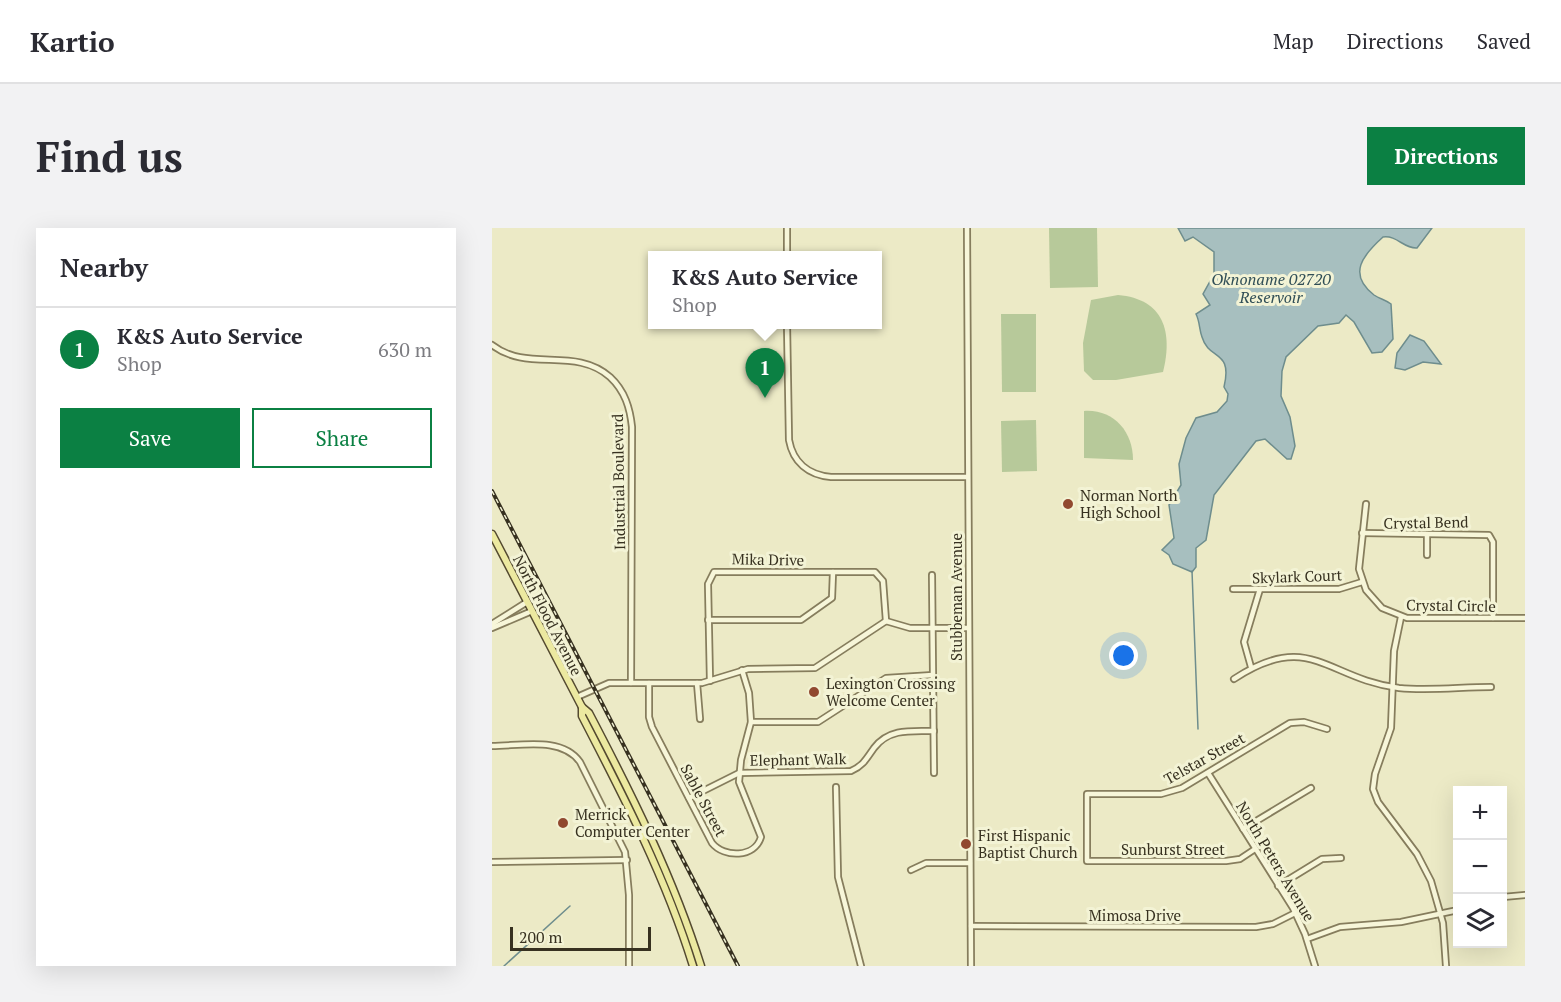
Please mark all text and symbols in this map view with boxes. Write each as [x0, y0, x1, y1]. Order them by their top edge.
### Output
text: Kartio [30, 23, 115, 60]
text: Map [1273, 27, 1314, 55]
text: Directions [1347, 27, 1444, 55]
text: Saved [1477, 27, 1531, 55]
button: Directions [1367, 127, 1525, 185]
text: Find us [36, 128, 183, 184]
text: Nearby [60, 250, 148, 284]
popup [648, 251, 882, 329]
text: K&S Auto Service [672, 262, 858, 291]
water label: Oknoname 02720 Reservoir [1211, 268, 1331, 308]
text: Shop [672, 291, 717, 318]
text: K&S Auto Service [117, 321, 303, 350]
text: 1 [74, 336, 85, 363]
text: 630 m [378, 336, 432, 363]
pin: 1 [746, 348, 784, 398]
text: Shop [117, 350, 162, 377]
button: Save [60, 408, 240, 468]
button: Share [252, 408, 432, 468]
street label: Industrial Boulevard [607, 414, 629, 550]
place label: Norman North High School [1080, 485, 1178, 522]
marker: Norman North High School [1061, 497, 1075, 511]
street label: Crystal Bend [1383, 511, 1469, 533]
street label: Stubbeman Avenue [946, 533, 966, 661]
street label: Mika Drive [732, 548, 804, 570]
street label: North Flood Avenue [509, 551, 587, 679]
street label: Skylark Court [1252, 564, 1343, 588]
street label: Crystal Circle [1406, 594, 1496, 616]
your location [1109, 641, 1138, 670]
place label: Lexington Crossing Welcome Center [826, 673, 956, 710]
marker: Lexington Crossing Welcome Center [807, 685, 821, 699]
street label: Telstar Street [1160, 727, 1248, 788]
street label: Elephant Walk [750, 748, 847, 770]
street label: Sable Street [677, 760, 732, 840]
map controls [1453, 786, 1507, 948]
button: + [1453, 786, 1507, 840]
street label: North Peters Avenue [1232, 797, 1320, 925]
place label: Merrick Computer Center [575, 804, 690, 841]
marker: Merrick Computer Center [556, 816, 570, 830]
place label: First Hispanic Baptist Church [978, 825, 1078, 862]
marker: First Hispanic Baptist Church [959, 837, 973, 851]
street label: Sunburst Street [1121, 839, 1225, 859]
button: − [1453, 840, 1507, 894]
button: layers [1453, 894, 1507, 948]
street label: Mimosa Drive [1089, 905, 1181, 925]
scale bar [510, 924, 651, 952]
text: 200 m [519, 926, 562, 948]

